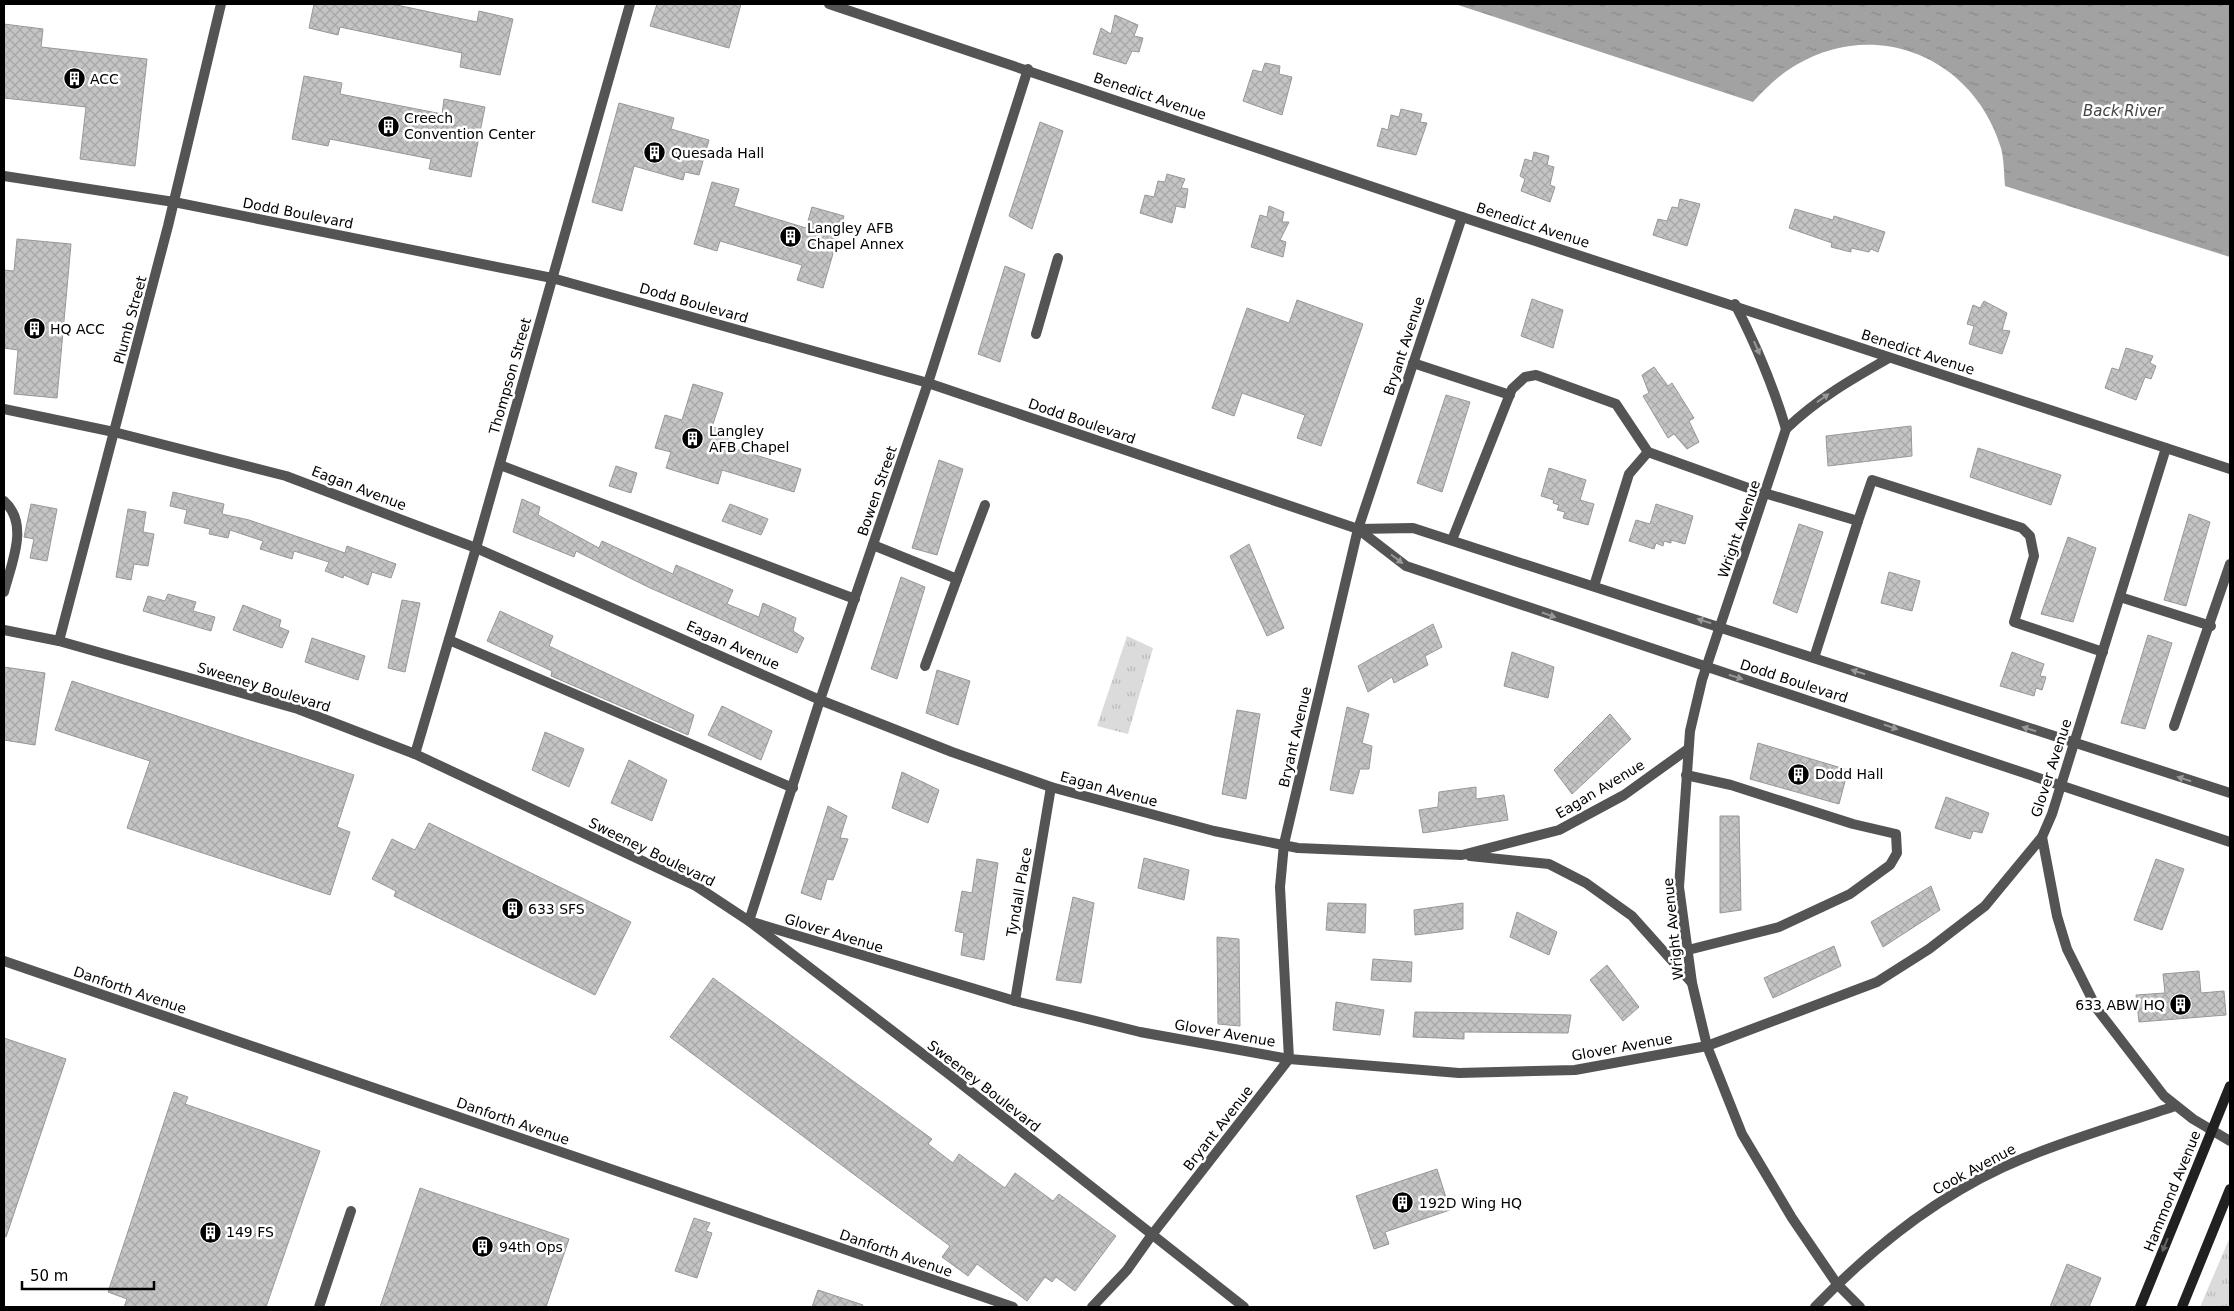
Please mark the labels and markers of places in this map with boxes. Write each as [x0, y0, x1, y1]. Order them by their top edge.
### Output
building icon: ACC [62, 67, 86, 91]
place label: ACC [90, 71, 119, 87]
place label: Creech Convention Center [404, 110, 536, 142]
building icon: Creech Convention Center [376, 114, 400, 138]
building icon: Quesada Hall [643, 141, 667, 165]
place label: Quesada Hall [671, 145, 764, 161]
place label: Langley AFB Chapel Annex [807, 220, 904, 252]
building icon: Langley AFB Chapel Annex [779, 224, 803, 248]
building icon: HQ ACC [22, 317, 46, 341]
place label: HQ ACC [50, 321, 105, 337]
place label: Langley AFB Chapel [709, 423, 789, 455]
building icon: Langley AFB Chapel [681, 427, 705, 451]
building icon: Dodd Hall [1787, 762, 1811, 786]
place label: Dodd Hall [1815, 766, 1883, 782]
building icon: 633 SFS [500, 897, 524, 921]
place label: 633 SFS [528, 901, 585, 917]
building icon: 633 ABW HQ [2169, 993, 2193, 1017]
place label: 633 ABW HQ [2075, 997, 2165, 1013]
building icon: 192D Wing HQ [1391, 1191, 1415, 1215]
place label: 192D Wing HQ [1419, 1195, 1522, 1211]
building icon: 149 FS [198, 1220, 222, 1244]
place label: 149 FS [226, 1224, 274, 1240]
building icon: 94th Ops [471, 1235, 495, 1259]
place label: 94th Ops [499, 1239, 563, 1255]

